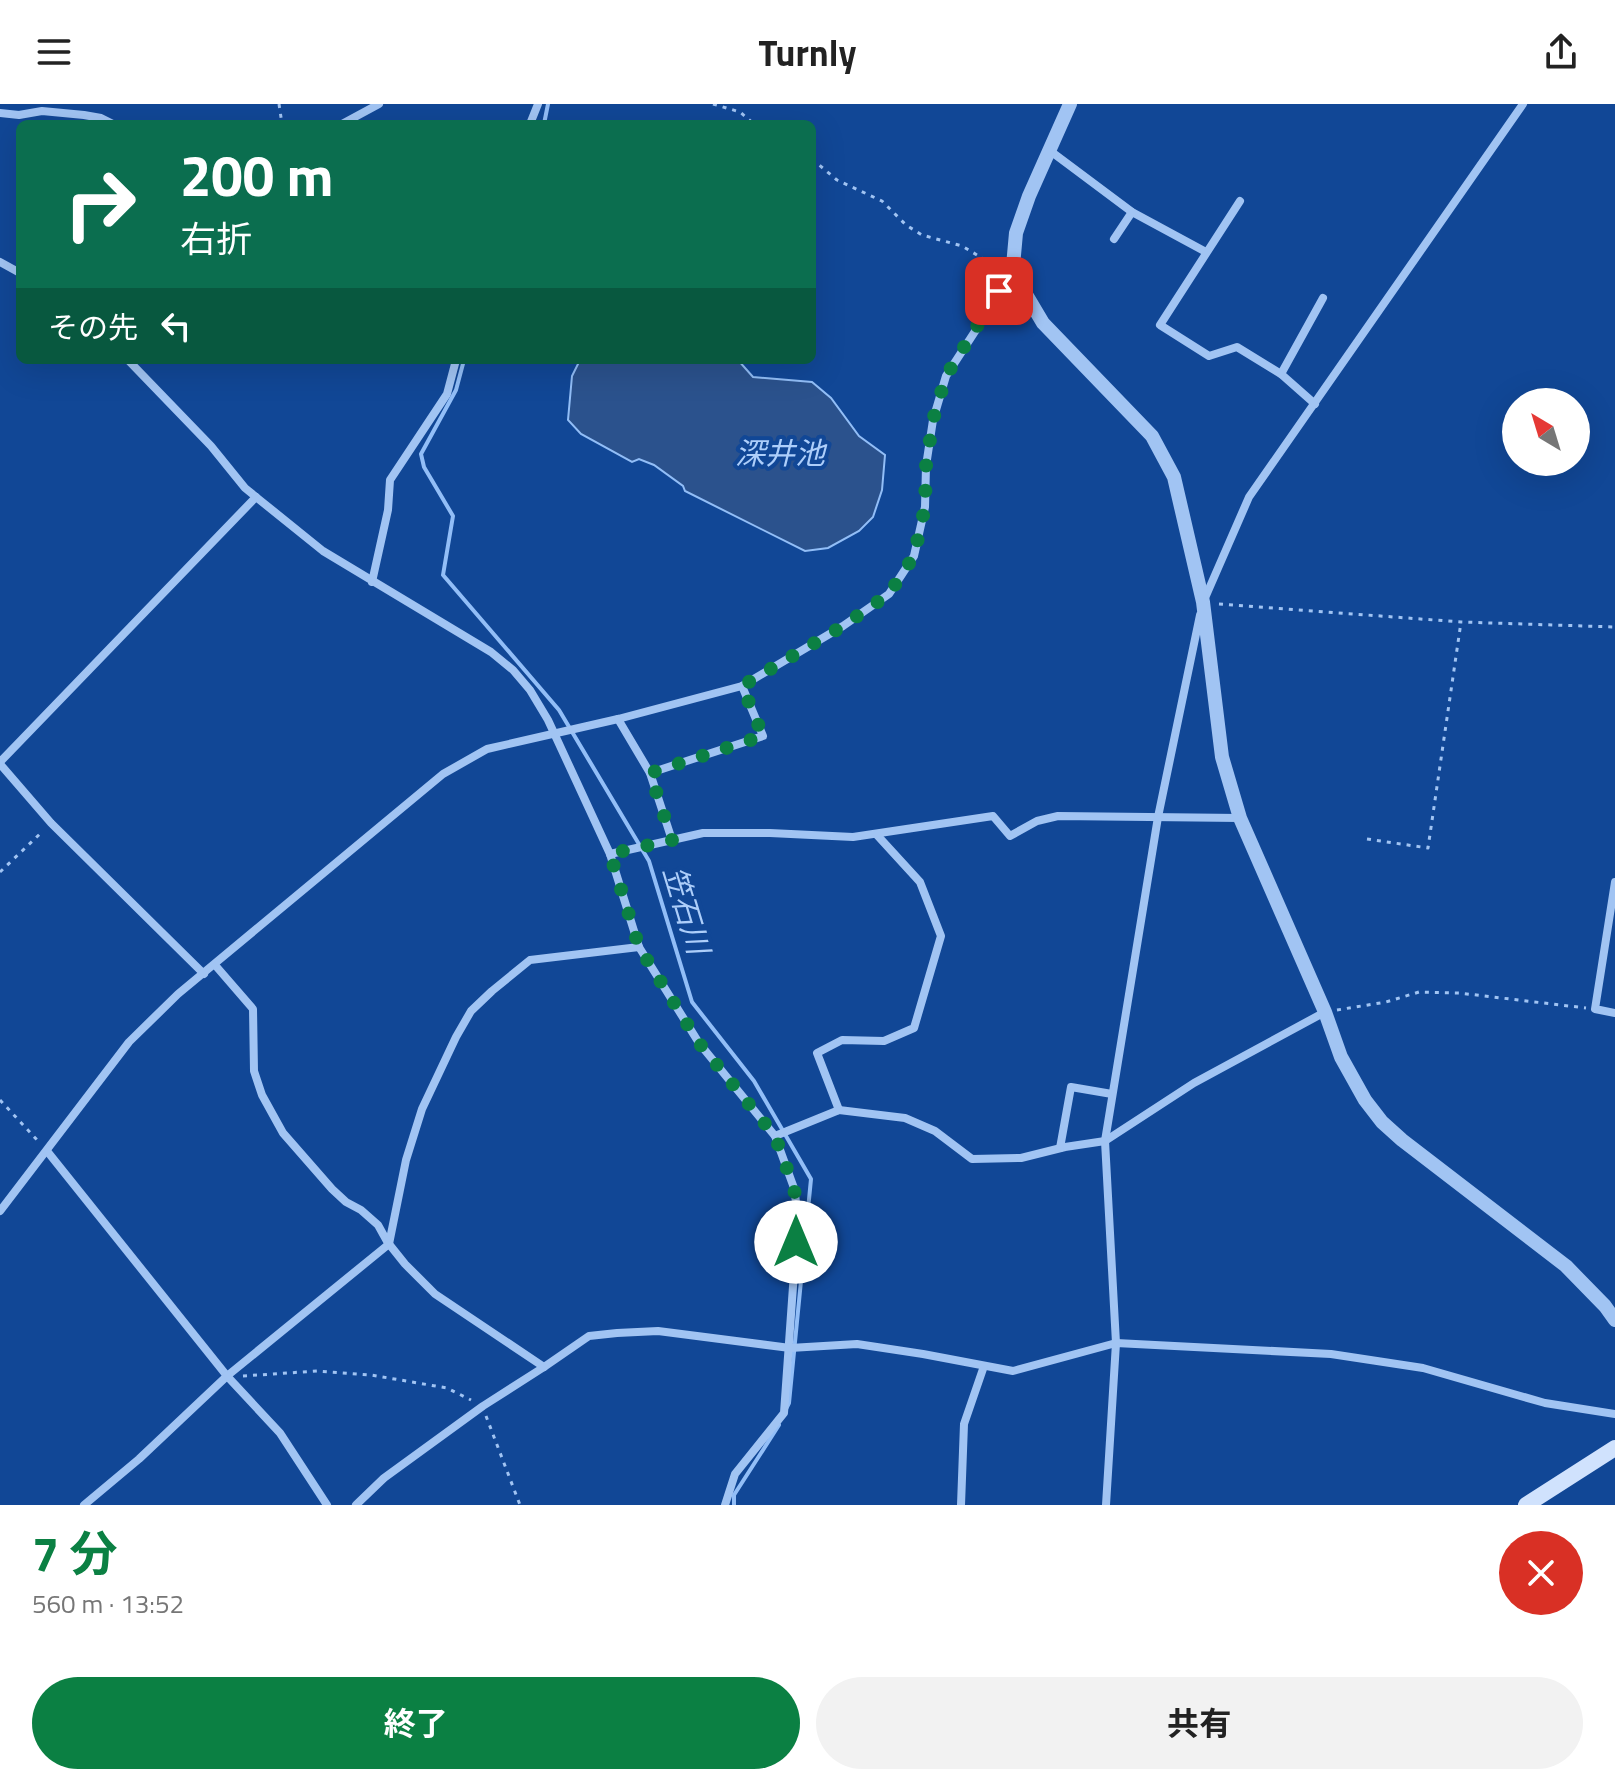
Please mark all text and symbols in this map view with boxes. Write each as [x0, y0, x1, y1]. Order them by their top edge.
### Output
text: Turnly [759, 25, 856, 80]
icon: menu [32, 30, 76, 74]
icon: share [1539, 30, 1583, 74]
text: 200 m [180, 133, 333, 218]
icon: right [48, 152, 152, 256]
text: 右折 [180, 211, 252, 266]
pin [965, 257, 1033, 325]
icon: arrive [977, 269, 1021, 313]
text: その先 [48, 304, 138, 350]
icon: left [154, 304, 198, 348]
north arrow [1502, 388, 1590, 476]
map controls [1502, 388, 1590, 476]
water label: 深井池 [735, 430, 828, 476]
water label: 笠石川 [652, 860, 723, 962]
position arrow [754, 1200, 838, 1284]
text: 7 分 [32, 1517, 117, 1590]
button: close [1499, 1531, 1583, 1615]
text: 560 m · 13:52 [32, 1584, 184, 1623]
button: 終了 [32, 1677, 800, 1769]
button: 共有 [816, 1677, 1583, 1769]

